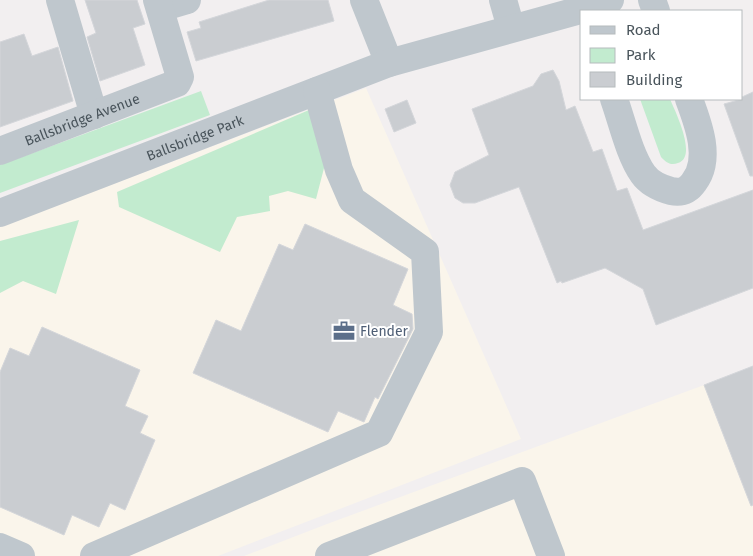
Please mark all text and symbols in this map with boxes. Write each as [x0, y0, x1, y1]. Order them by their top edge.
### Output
legend [580, 10, 743, 100]
text: Road [626, 21, 661, 39]
text: Park [626, 46, 656, 64]
text: Building [626, 71, 682, 89]
street label: Ballsbridge Avenue [22, 90, 142, 149]
street label: Ballsbridge Park [144, 111, 247, 164]
office icon: Flender [331, 318, 357, 344]
place label: Flender [360, 323, 409, 340]

